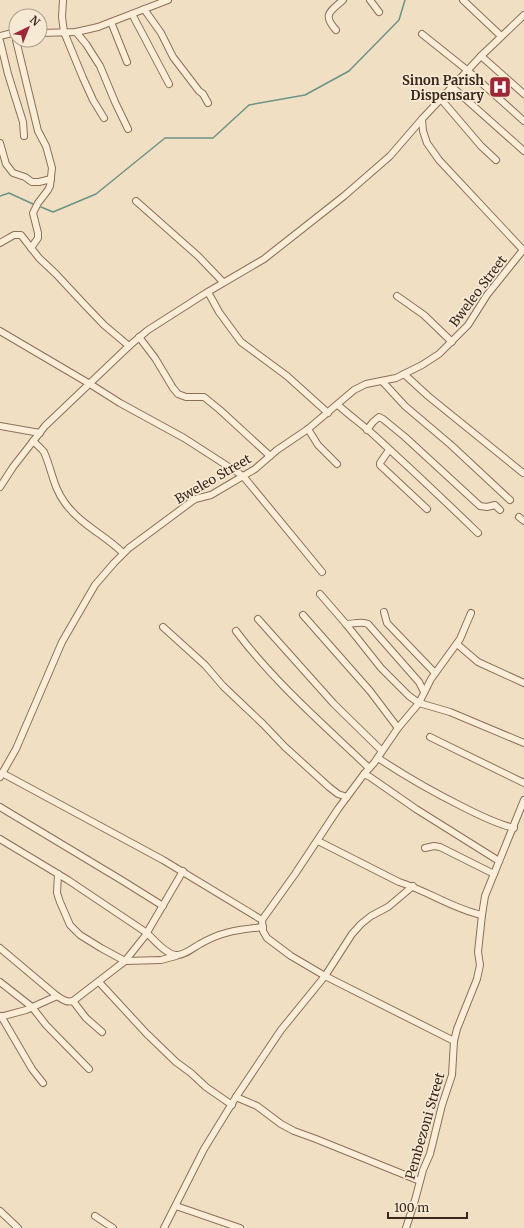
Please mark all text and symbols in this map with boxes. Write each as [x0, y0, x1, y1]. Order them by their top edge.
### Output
north arrow [8, 8, 48, 48]
text: N [27, 13, 43, 29]
place label: Sinon Parish Dispensary [402, 72, 484, 104]
hospital icon: Sinon Parish Dispensary [487, 74, 513, 100]
street label: Bweleo Street [446, 252, 510, 330]
street label: Bweleo Street [172, 450, 254, 508]
street label: Pembezoni Street [402, 1071, 448, 1181]
scale bar [388, 1194, 467, 1220]
text: 100 m [394, 1200, 429, 1215]

